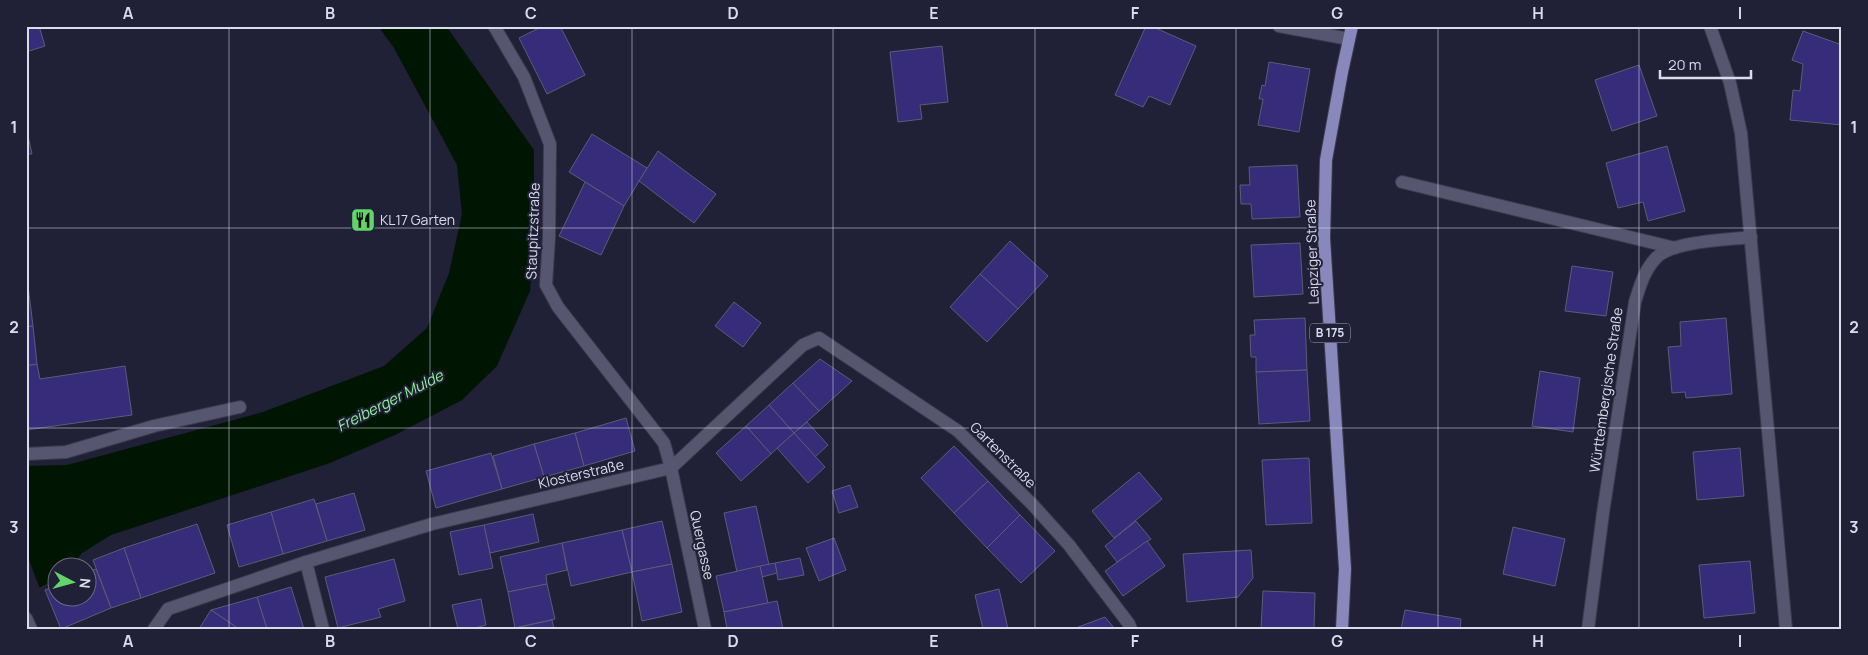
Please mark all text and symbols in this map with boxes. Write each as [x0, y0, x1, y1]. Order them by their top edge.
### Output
text: A [123, 2, 134, 24]
text: B [325, 2, 335, 24]
text: C [525, 2, 537, 24]
text: D [727, 2, 739, 24]
text: E [929, 2, 939, 24]
text: F [1131, 2, 1140, 24]
text: G [1331, 2, 1343, 24]
text: H [1532, 2, 1544, 24]
text: I [1738, 2, 1742, 24]
scale bar [1660, 48, 1752, 80]
text: 20 m [1668, 54, 1701, 75]
text: 1 [10, 116, 18, 138]
text: 1 [1850, 116, 1858, 138]
street label: Staupitzstraße [521, 182, 544, 280]
street label: Leipziger Straße [1300, 199, 1323, 305]
restaurant icon: KL17 Garten [350, 207, 376, 233]
place label: KL17 Garten [380, 210, 455, 229]
street label: Württembergische Straße [1584, 306, 1627, 474]
text: 2 [9, 316, 19, 338]
text: 2 [1849, 316, 1859, 338]
road number: B 175 [1310, 323, 1350, 342]
water label: Freiberger Mulde [333, 364, 448, 436]
street label: Gartenstraße [966, 417, 1041, 492]
street label: Klosterstraße [536, 454, 626, 493]
street label: Quergasse [686, 509, 719, 581]
text: 3 [9, 516, 19, 538]
text: 3 [1849, 516, 1859, 538]
north arrow [48, 558, 98, 608]
text: N [75, 577, 95, 589]
text: A [123, 630, 134, 652]
text: B [325, 630, 335, 652]
text: C [525, 630, 537, 652]
text: D [727, 630, 739, 652]
text: E [929, 630, 939, 652]
text: F [1131, 630, 1140, 652]
text: G [1331, 630, 1343, 652]
text: H [1532, 630, 1544, 652]
text: I [1738, 630, 1742, 652]

